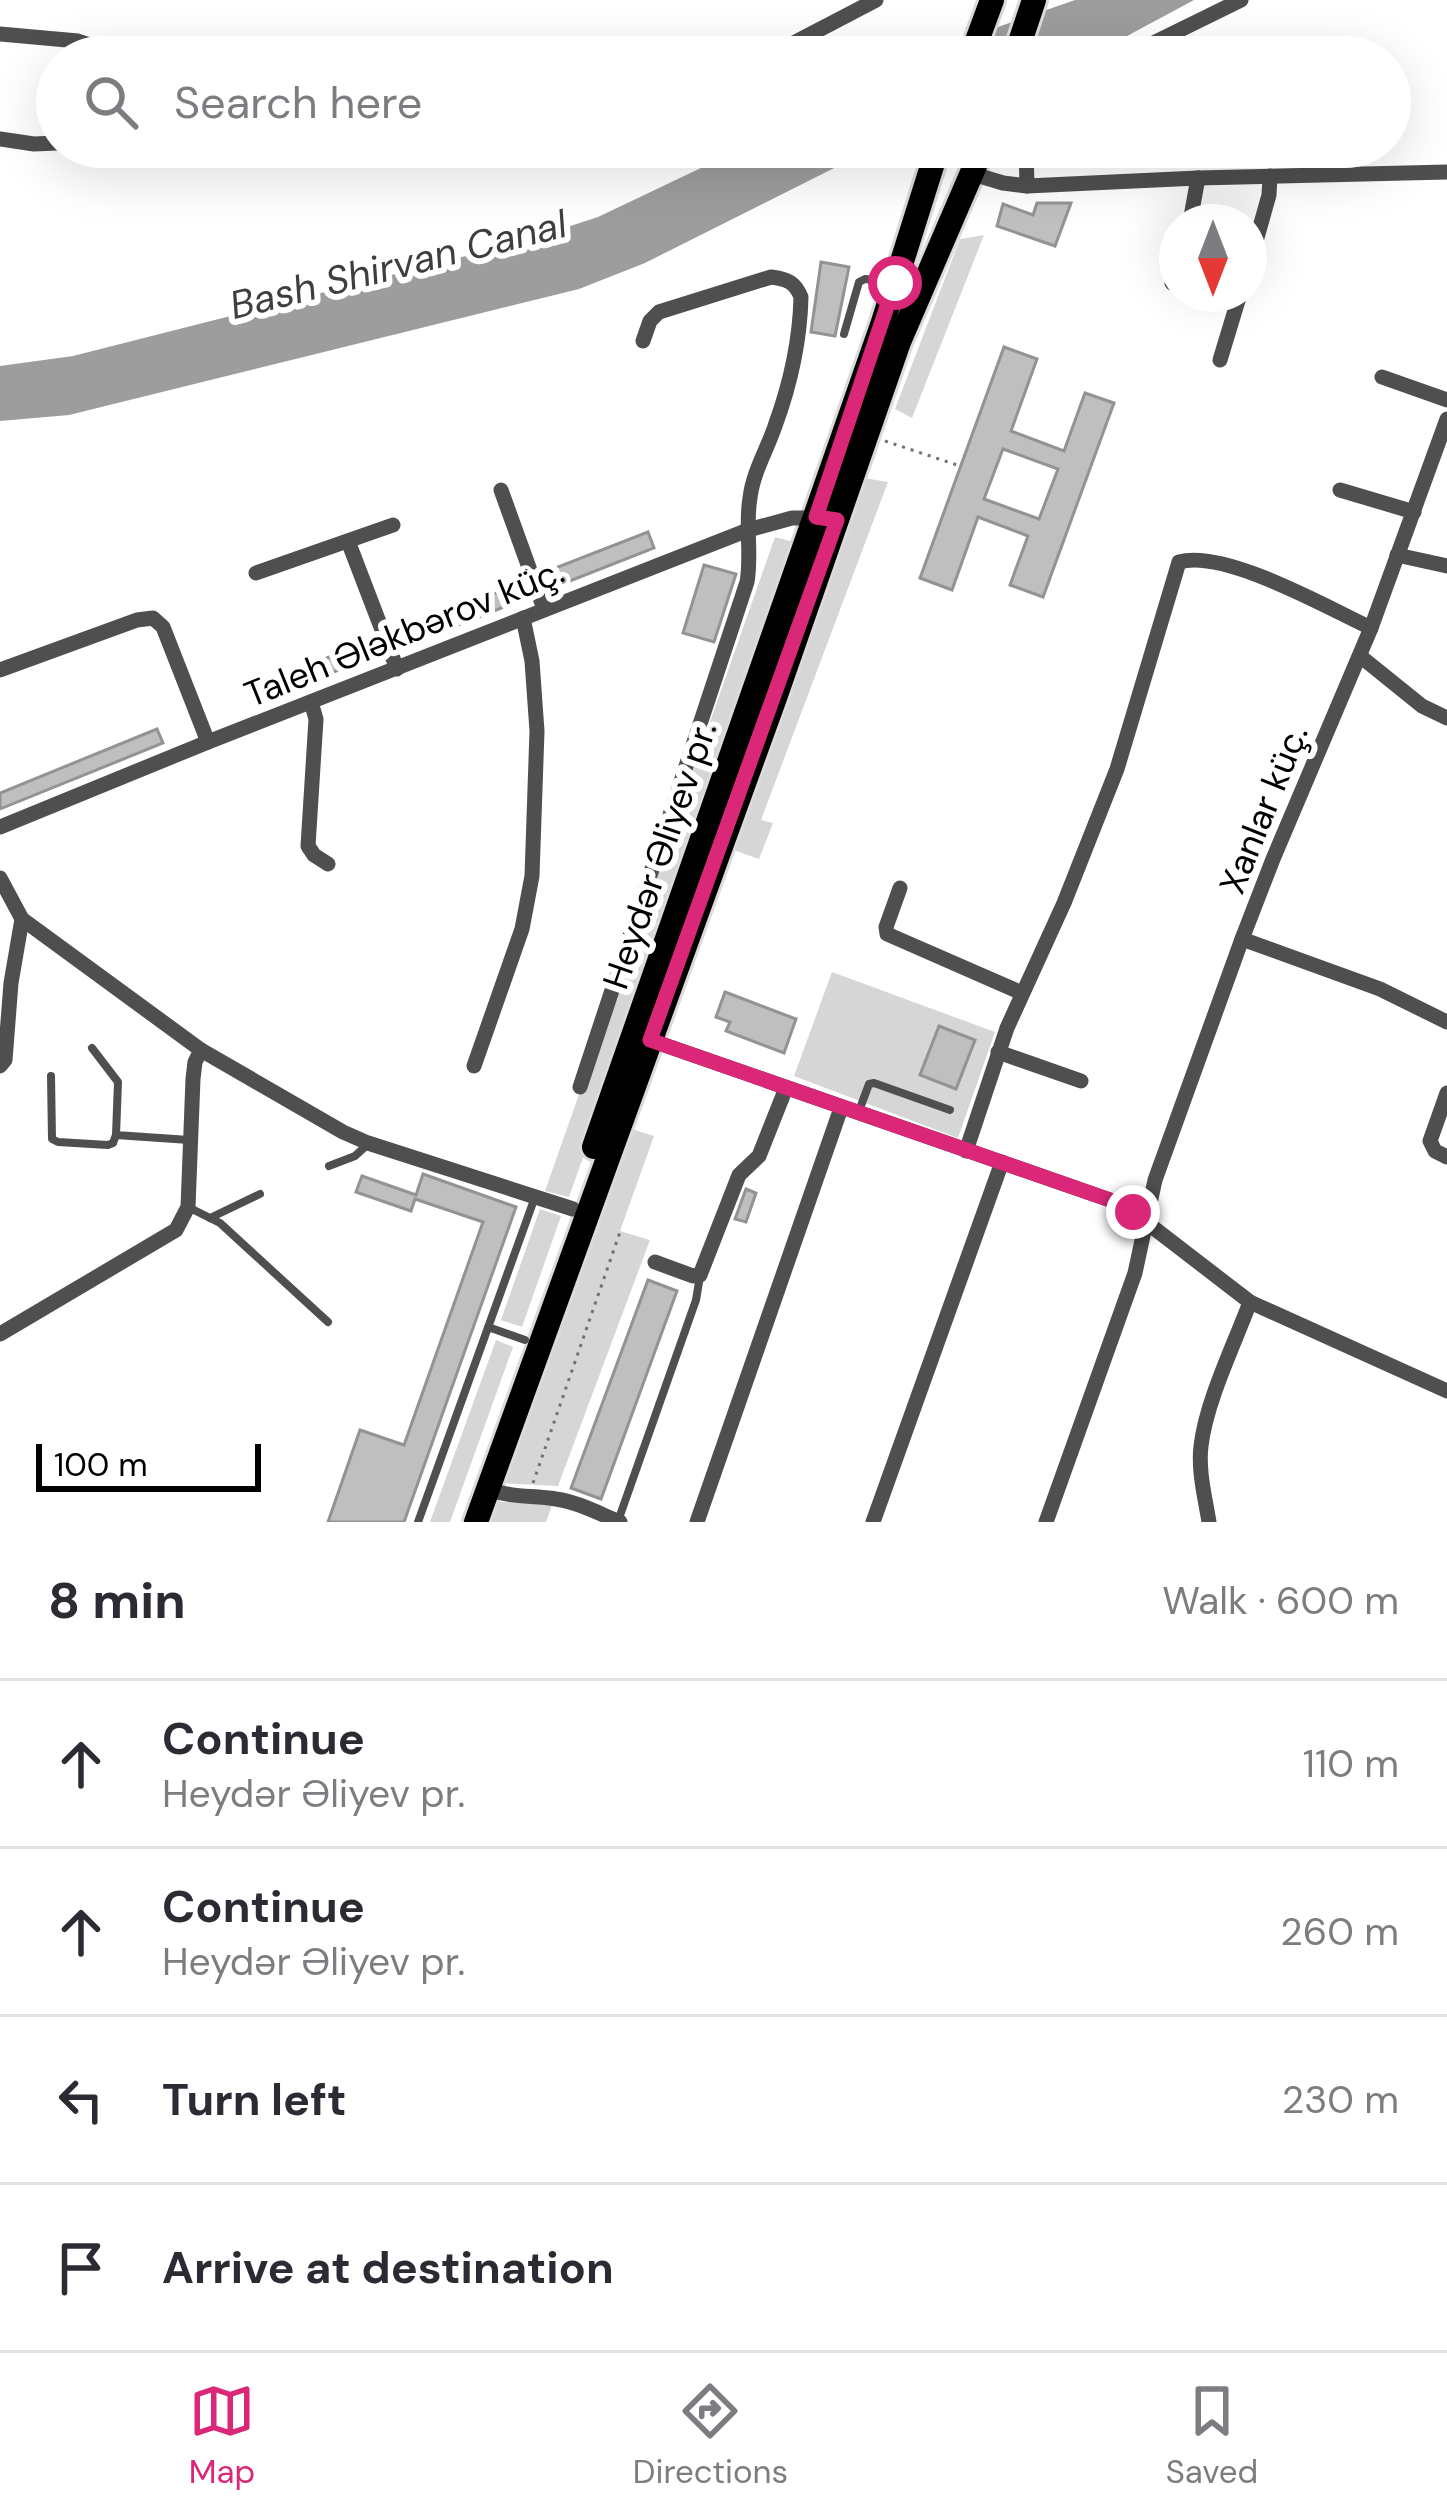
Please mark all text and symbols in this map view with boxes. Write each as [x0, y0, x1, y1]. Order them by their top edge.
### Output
search box [36, 36, 1411, 168]
icon: search [78, 69, 144, 135]
text: Search here [174, 73, 422, 132]
water label: Bash Shirvan Canal [224, 198, 573, 331]
north arrow [1159, 204, 1267, 312]
route start [868, 256, 922, 310]
street label: Taleh Ələkbərov küç. [238, 547, 571, 718]
street label: Heydər Əliyev pr. [592, 715, 727, 995]
street label: Xanlar küç. [1208, 718, 1319, 901]
route end [1106, 1185, 1160, 1239]
scale bar [36, 1438, 261, 1491]
text: 100 m [54, 1443, 148, 1486]
text: 8 min [48, 1567, 186, 1634]
text: Walk · 600 m [1162, 1575, 1399, 1626]
text: Continue [162, 1709, 365, 1768]
icon: ahead [48, 1731, 114, 1797]
text: 110 m [1303, 1738, 1399, 1789]
text: Heydər Əliyev pr. [162, 1768, 465, 1819]
text: Continue [162, 1877, 365, 1936]
icon: ahead [48, 1899, 114, 1965]
text: 260 m [1280, 1906, 1399, 1957]
text: Heydər Əliyev pr. [162, 1936, 465, 1987]
icon: left [48, 2067, 114, 2133]
text: Turn left [162, 2070, 346, 2129]
text: 230 m [1282, 2074, 1399, 2125]
icon: arrive [48, 2235, 114, 2301]
text: Arrive at destination [162, 2238, 614, 2297]
tab: Map [189, 2378, 255, 2493]
tab: Directions [633, 2378, 788, 2493]
tab: Saved [1166, 2378, 1258, 2493]

